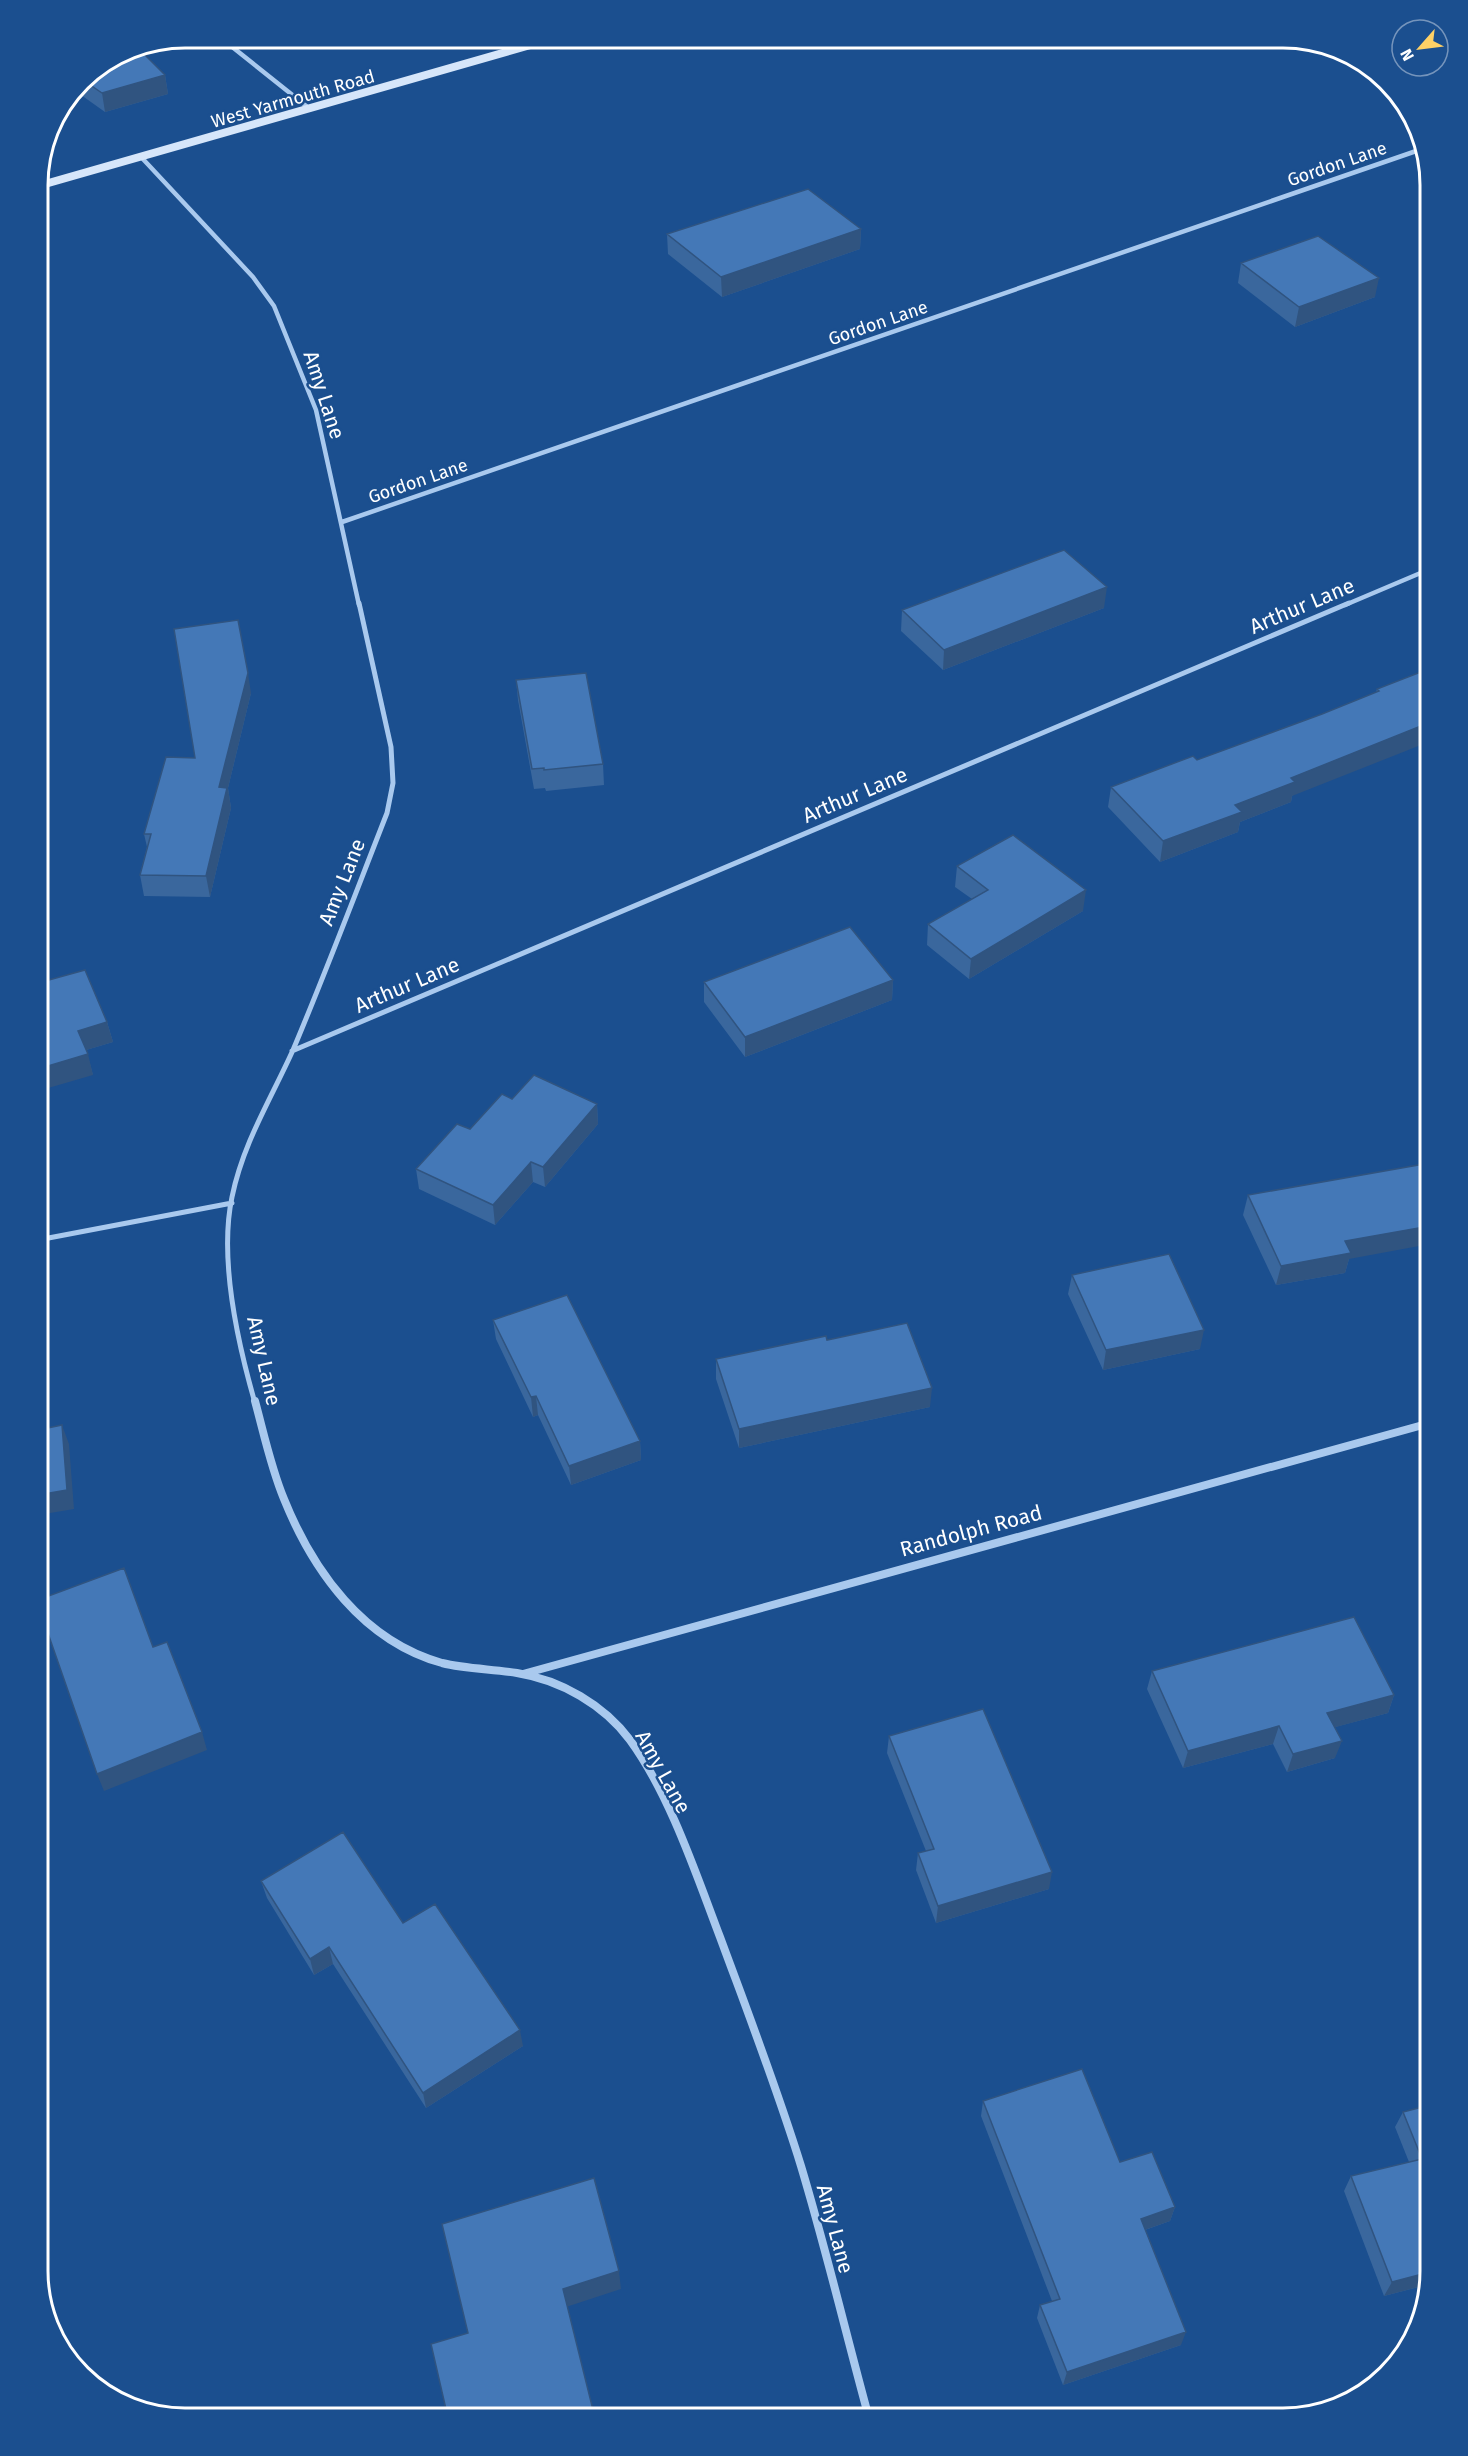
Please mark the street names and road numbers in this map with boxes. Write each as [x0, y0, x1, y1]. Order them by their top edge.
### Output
street label: West Yarmouth Road [209, 65, 377, 133]
street label: Gordon Lane [1284, 137, 1390, 191]
street label: Gordon Lane [825, 296, 931, 350]
street label: Amy Lane [298, 348, 350, 442]
street label: Gordon Lane [365, 454, 471, 508]
street label: Arthur Lane [1246, 572, 1358, 640]
street label: Arthur Lane [799, 761, 911, 829]
street label: Amy Lane [313, 835, 371, 929]
street label: Arthur Lane [351, 951, 463, 1019]
street label: Amy Lane [241, 1314, 287, 1408]
street label: Randolph Road [897, 1500, 1045, 1562]
street label: Amy Lane [630, 1726, 696, 1818]
street label: Amy Lane [811, 2182, 859, 2276]

